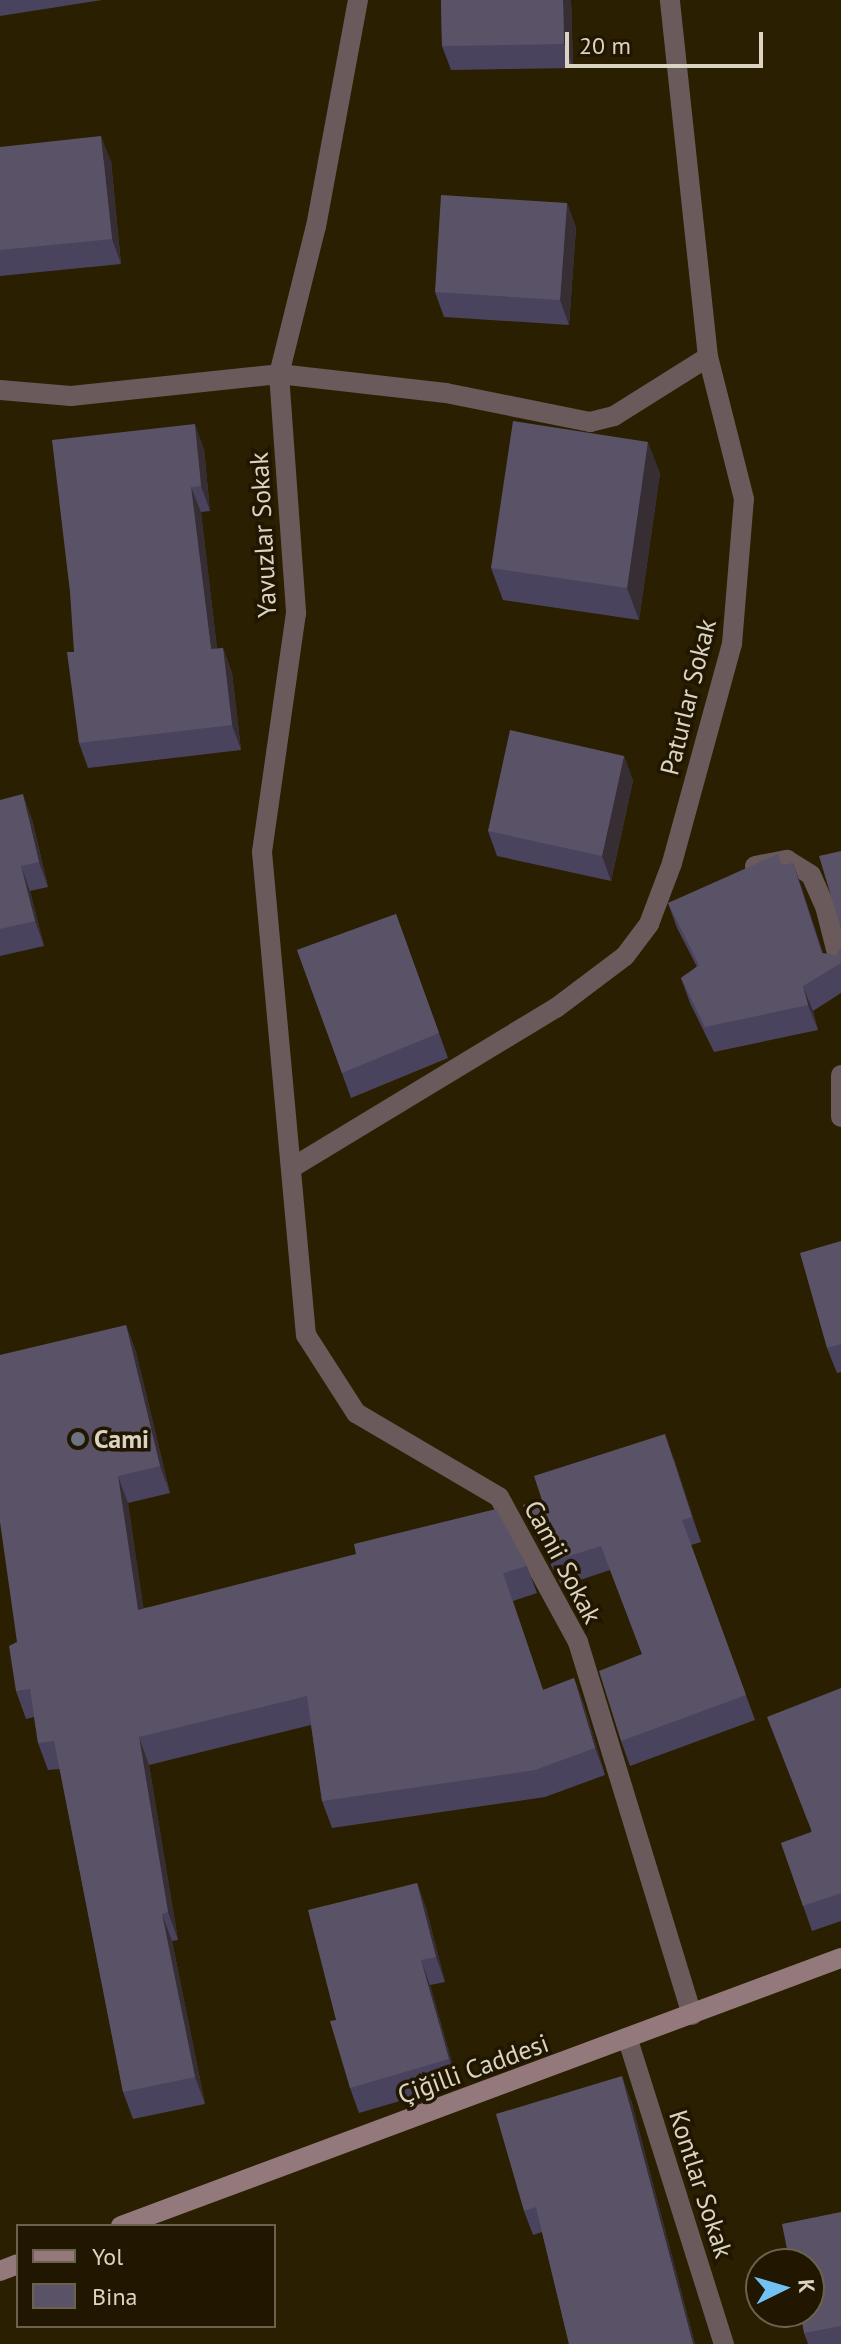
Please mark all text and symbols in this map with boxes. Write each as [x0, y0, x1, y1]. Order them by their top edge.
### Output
scale bar [569, 16, 767, 66]
text: 20 m [579, 30, 631, 61]
street label: Yavuzlar Sokak [243, 452, 283, 618]
street label: Paturlar Sokak [654, 616, 722, 778]
place label: Cami [94, 1423, 149, 1455]
marker: Cami [69, 1430, 87, 1448]
street label: Camii Sokak [518, 1495, 608, 1629]
street label: Çiğilli Caddesi [393, 2027, 553, 2111]
street label: Kontlar Sokak [662, 2106, 740, 2262]
legend [16, 2224, 276, 2328]
text: Yol [92, 2241, 123, 2272]
north arrow [745, 2248, 825, 2328]
text: K [792, 2278, 821, 2294]
text: Bina [92, 2281, 137, 2312]

